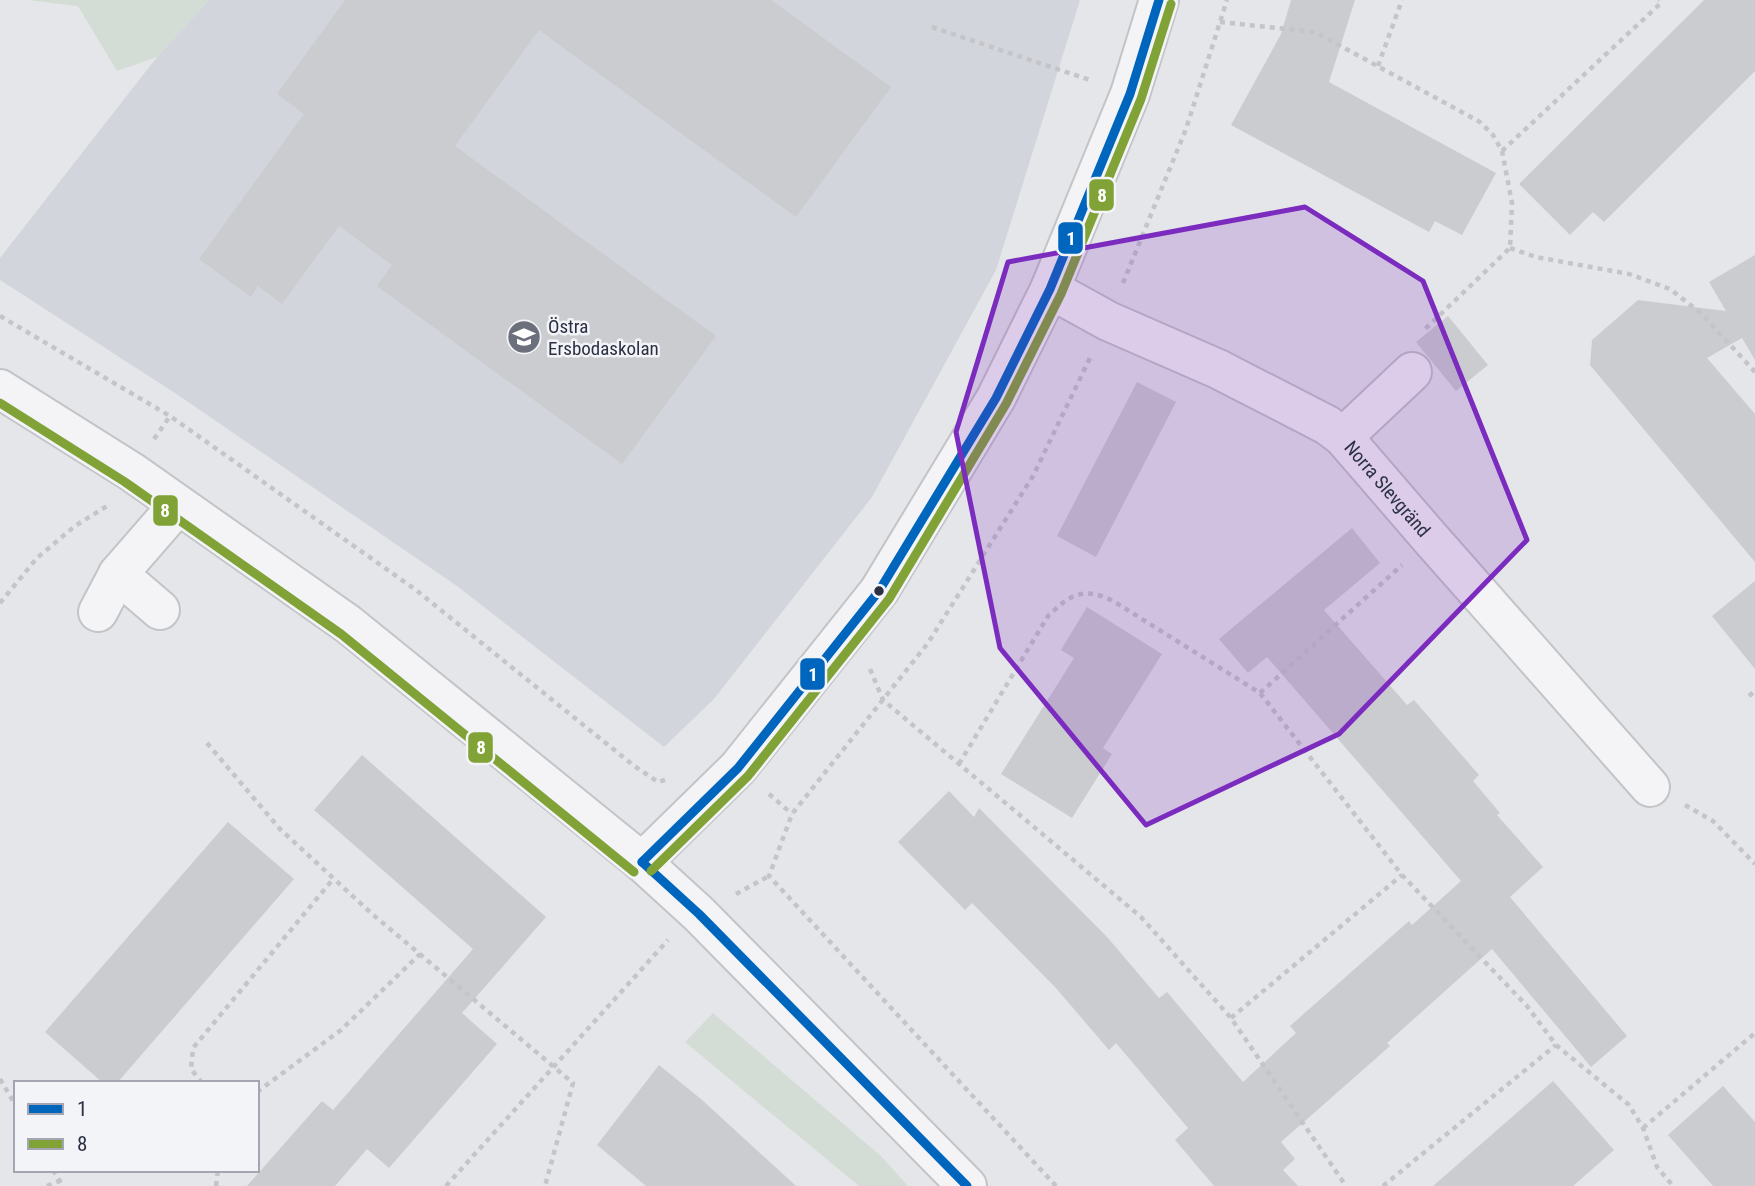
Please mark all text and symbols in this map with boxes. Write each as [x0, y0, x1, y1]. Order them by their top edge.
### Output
line badge: 8 [1088, 178, 1115, 212]
text: 8 [1097, 184, 1107, 207]
line badge: 1 [1057, 221, 1084, 255]
text: 1 [1066, 227, 1076, 250]
place label: Östra Ersbodaskolan [548, 315, 659, 360]
school or university icon: Östra Ersbodaskolan [505, 318, 543, 356]
street label: Norra Slevgränd [1339, 436, 1435, 542]
line badge: 8 [152, 494, 179, 527]
text: 8 [160, 499, 170, 522]
unlabelled marker [872, 584, 886, 598]
line badge: 1 [799, 657, 826, 691]
text: 1 [808, 663, 818, 686]
line badge: 8 [467, 731, 494, 764]
text: 8 [476, 736, 486, 759]
legend [14, 1081, 259, 1172]
text: 1 [77, 1097, 87, 1121]
text: 8 [77, 1132, 87, 1156]

